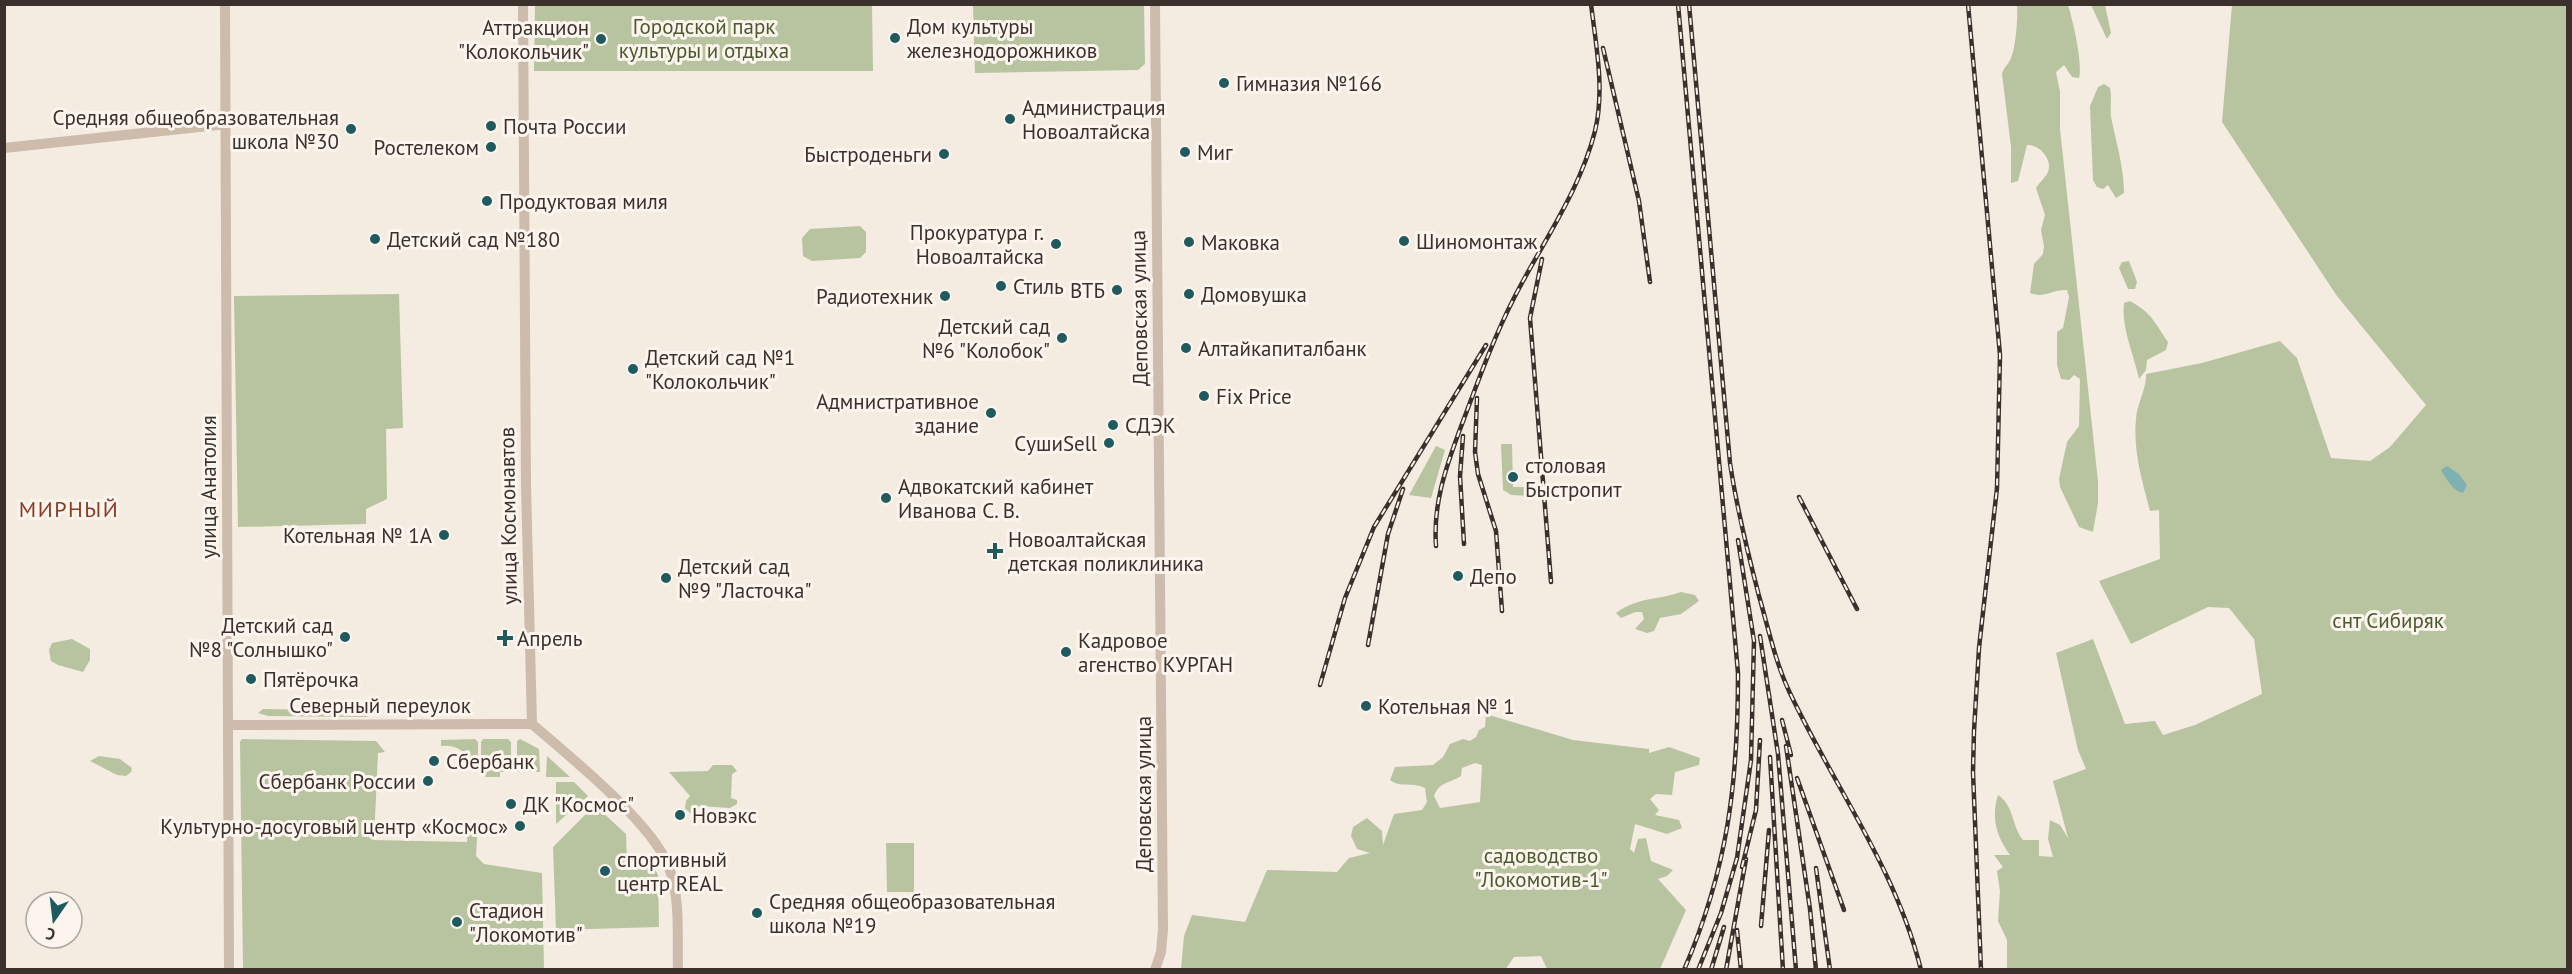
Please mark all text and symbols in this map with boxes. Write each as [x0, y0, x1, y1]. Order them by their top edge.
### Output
park label: Городской парк культуры и отдыха [619, 13, 789, 64]
place label: Дом культуры железнодорожников [907, 13, 1097, 64]
place label: Аттракцион "Колокольчик" [458, 14, 589, 65]
marker: Дом культуры железнодорожников [888, 31, 902, 45]
marker: Аттракцион "Колокольчик" [594, 32, 608, 46]
place label: Гимназия №166 [1236, 70, 1382, 97]
marker: Гимназия №166 [1217, 76, 1231, 90]
place label: Администрация Новоалтайска [1022, 94, 1166, 145]
place label: Средняя общеобразовательная школа №30 [52, 104, 339, 155]
marker: Администрация Новоалтайска [1003, 112, 1017, 126]
place label: Почта России [503, 113, 626, 140]
marker: Почта России [484, 119, 498, 133]
marker: Средняя общеобразовательная школа №30 [344, 122, 358, 136]
place label: Ростелеком [374, 134, 479, 161]
place label: Миг [1197, 139, 1233, 166]
marker: Ростелеком [484, 140, 498, 154]
place label: Быстроденьги [804, 141, 932, 168]
marker: Миг [1178, 145, 1192, 159]
marker: Быстроденьги [937, 147, 951, 161]
place label: Продуктовая миля [499, 188, 668, 215]
marker: Продуктовая миля [480, 194, 494, 208]
place label: Прокуратура г. Новоалтайска [910, 219, 1044, 270]
place label: Детский сад №180 [387, 226, 560, 253]
place label: Шиномонтаж [1416, 228, 1537, 255]
place label: Маковка [1201, 229, 1280, 256]
street label: Деповская улица [1124, 230, 1154, 386]
marker: Детский сад №180 [368, 232, 382, 246]
marker: Шиномонтаж [1397, 234, 1411, 248]
marker: Маковка [1182, 235, 1196, 249]
marker: Прокуратура г. Новоалтайска [1049, 237, 1063, 251]
place label: Стиль [1013, 273, 1064, 300]
place label: ВТБ [1070, 277, 1105, 304]
marker: Стиль [994, 279, 1008, 293]
place label: Домовушка [1201, 281, 1307, 308]
place label: Радиотехник [816, 283, 933, 310]
marker: ВТБ [1110, 283, 1124, 297]
marker: Домовушка [1182, 287, 1196, 301]
marker: Радиотехник [938, 289, 952, 303]
place label: Детский сад №6 "Колобок" [922, 313, 1050, 364]
marker: Детский сад №6 "Колобок" [1055, 331, 1069, 345]
place label: Алтайкапиталбанк [1198, 335, 1367, 362]
marker: Алтайкапиталбанк [1179, 341, 1193, 355]
place label: Детский сад №1 "Колокольчик" [645, 344, 795, 395]
marker: Детский сад №1 "Колокольчик" [626, 362, 640, 376]
place label: Fix Price [1216, 383, 1292, 410]
place label: Адмнистративное здание [816, 388, 979, 439]
marker: Fix Price [1197, 389, 1211, 403]
marker: Адмнистративное здание [984, 406, 998, 420]
place label: СДЭК [1125, 412, 1176, 439]
street label: улица Анатолия [195, 415, 222, 559]
marker: СДЭК [1106, 418, 1120, 432]
street label: улица Космонавтов [493, 427, 523, 605]
place label: СушиSell [1014, 430, 1097, 457]
marker: СушиSell [1102, 436, 1116, 450]
place label: столовая Быстропит [1525, 452, 1622, 503]
marker: столовая Быстропит [1506, 470, 1520, 484]
place label: Адвокатский кабинет Иванова С. В. [898, 473, 1094, 524]
marker: Адвокатский кабинет Иванова С. В. [879, 491, 893, 505]
district label: МИРНЫЙ [19, 495, 119, 523]
place label: Котельная № 1А [283, 522, 433, 549]
place label: Новоалтайская детская поликлиника [1008, 526, 1204, 577]
marker: Котельная № 1А [437, 528, 451, 542]
marker: Новоалтайская детская поликлиника [986, 542, 1004, 560]
place label: Детский сад №9 "Ласточка" [678, 553, 811, 604]
place label: Депо [1470, 563, 1517, 590]
marker: Депо [1451, 569, 1465, 583]
marker: Детский сад №9 "Ласточка" [659, 571, 673, 585]
park label: снт Сибиряк [2332, 607, 2444, 634]
place label: Детский сад №8 "Солнышко" [189, 612, 333, 663]
place label: Апрель [517, 625, 583, 652]
place label: Кадровое агенство КУРГАН [1078, 627, 1233, 678]
marker: Детский сад №8 "Солнышко" [338, 630, 352, 644]
marker: Апрель [498, 631, 512, 645]
marker: Кадровое агенство КУРГАН [1059, 645, 1073, 659]
place label: Пятёрочка [263, 666, 359, 693]
marker: Пятёрочка [244, 672, 258, 686]
street label: Северный переулок [289, 692, 471, 719]
place label: Котельная № 1 [1378, 693, 1515, 720]
marker: Котельная № 1 [1359, 699, 1373, 713]
street label: Деповская улица [1130, 716, 1157, 872]
place label: Сбербанк [446, 748, 534, 775]
marker: Сбербанк [427, 754, 441, 768]
place label: Сбербанк России [258, 768, 416, 795]
marker: Сбербанк России [421, 774, 435, 788]
place label: ДК "Космос" [523, 791, 634, 818]
marker: ДК "Космос" [504, 797, 518, 811]
place label: Новэкс [692, 802, 757, 829]
marker: Новэкс [673, 808, 687, 822]
place label: Культурно-досуговый центр «Космос» [160, 813, 508, 840]
marker: Культурно-досуговый центр «Космос» [513, 819, 527, 833]
park label: садоводство "Локомотив-1" [1475, 842, 1607, 893]
place label: спортивный центр REAL [617, 846, 727, 897]
marker: спортивный центр REAL [598, 864, 612, 878]
place label: Средняя общеобразовательная школа №19 [769, 888, 1056, 939]
north arrow [24, 890, 84, 950]
place label: Стадион "Локомотив" [469, 897, 583, 948]
marker: Средняя общеобразовательная школа №19 [750, 906, 764, 920]
marker: Стадион "Локомотив" [450, 915, 464, 929]
text: С [44, 924, 57, 945]

